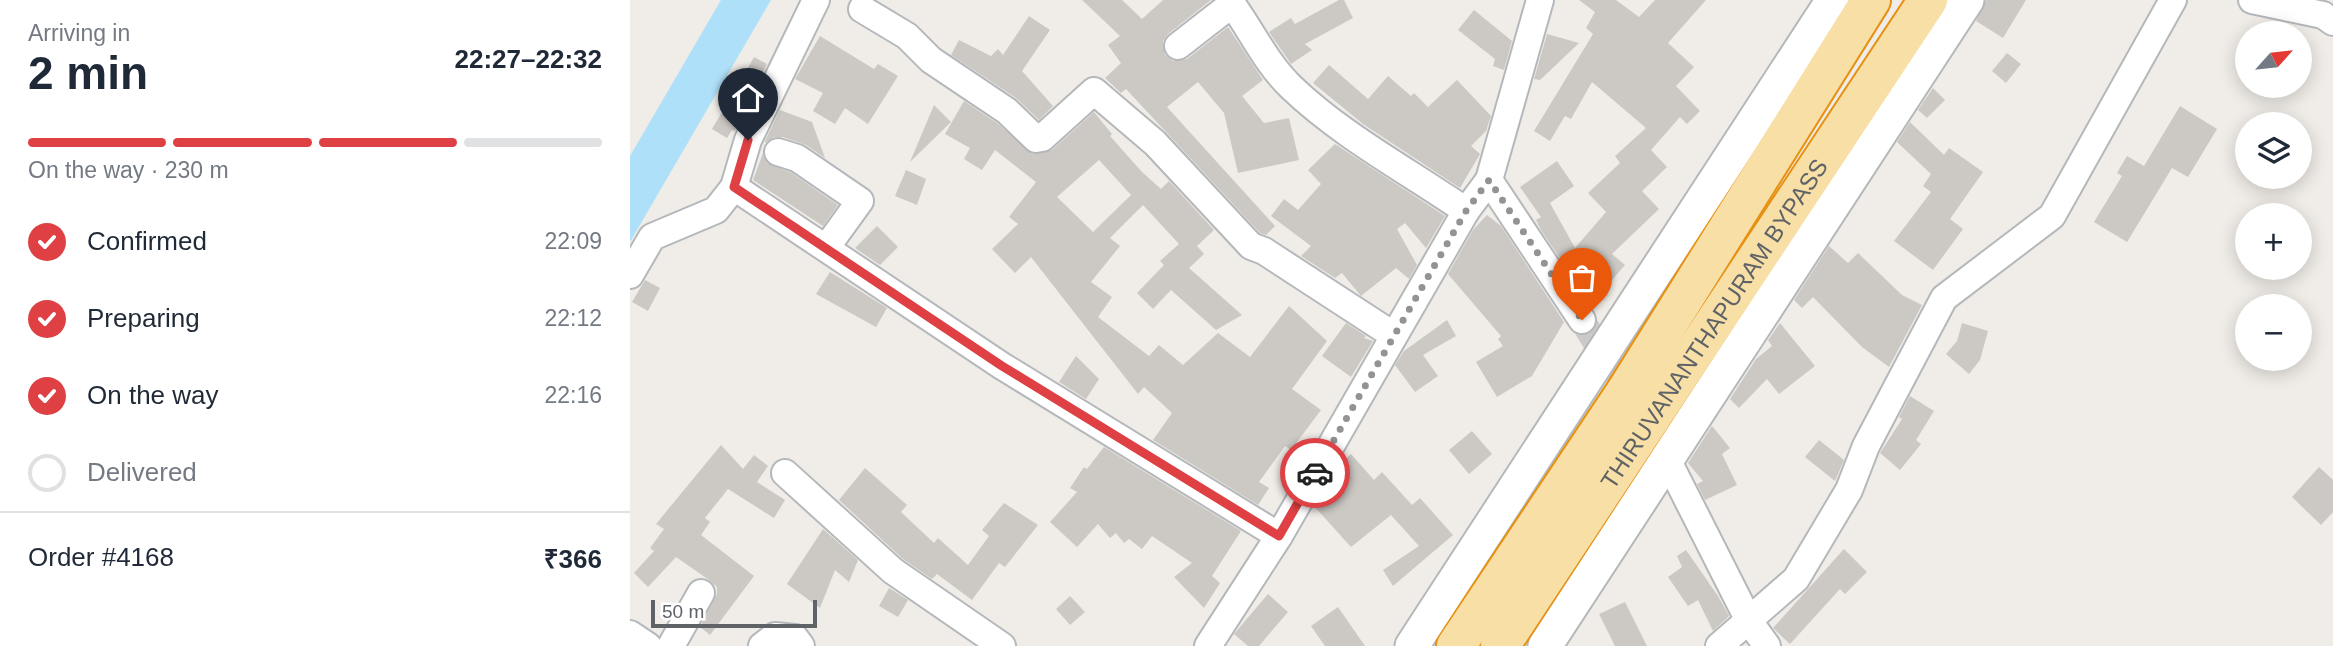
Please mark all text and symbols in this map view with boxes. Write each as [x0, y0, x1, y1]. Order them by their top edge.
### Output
text: Arriving in [28, 20, 130, 46]
north arrow [2235, 21, 2312, 98]
map controls [2235, 21, 2312, 371]
text: 22:27–22:32 [455, 44, 602, 74]
text: 2 min [28, 47, 148, 99]
pin [718, 68, 778, 140]
icon: home [729, 79, 767, 117]
button: layers [2235, 112, 2312, 189]
street label: THIRUVANANTHAPURAM BYPASS [1595, 153, 1833, 493]
text: On the way · 230 m [28, 157, 229, 183]
button: + [2235, 203, 2312, 280]
icon: check [28, 223, 66, 261]
text: Confirmed [87, 226, 207, 256]
text: 22:09 [544, 228, 602, 254]
pin [1552, 248, 1612, 320]
icon: bag [1563, 259, 1601, 297]
button: − [2235, 294, 2312, 371]
icon: check [28, 300, 66, 338]
text: Preparing [87, 303, 200, 333]
text: 22:12 [544, 305, 602, 331]
icon: check [28, 377, 66, 415]
text: On the way [87, 380, 219, 410]
text: 22:16 [544, 382, 602, 408]
courier [1280, 438, 1350, 508]
icon: car [1296, 454, 1334, 492]
text: Delivered [87, 457, 197, 487]
text: Order #4168 [28, 542, 174, 572]
text: ₹366 [544, 544, 602, 574]
scale bar [651, 597, 817, 629]
text: 50 m [662, 601, 704, 622]

